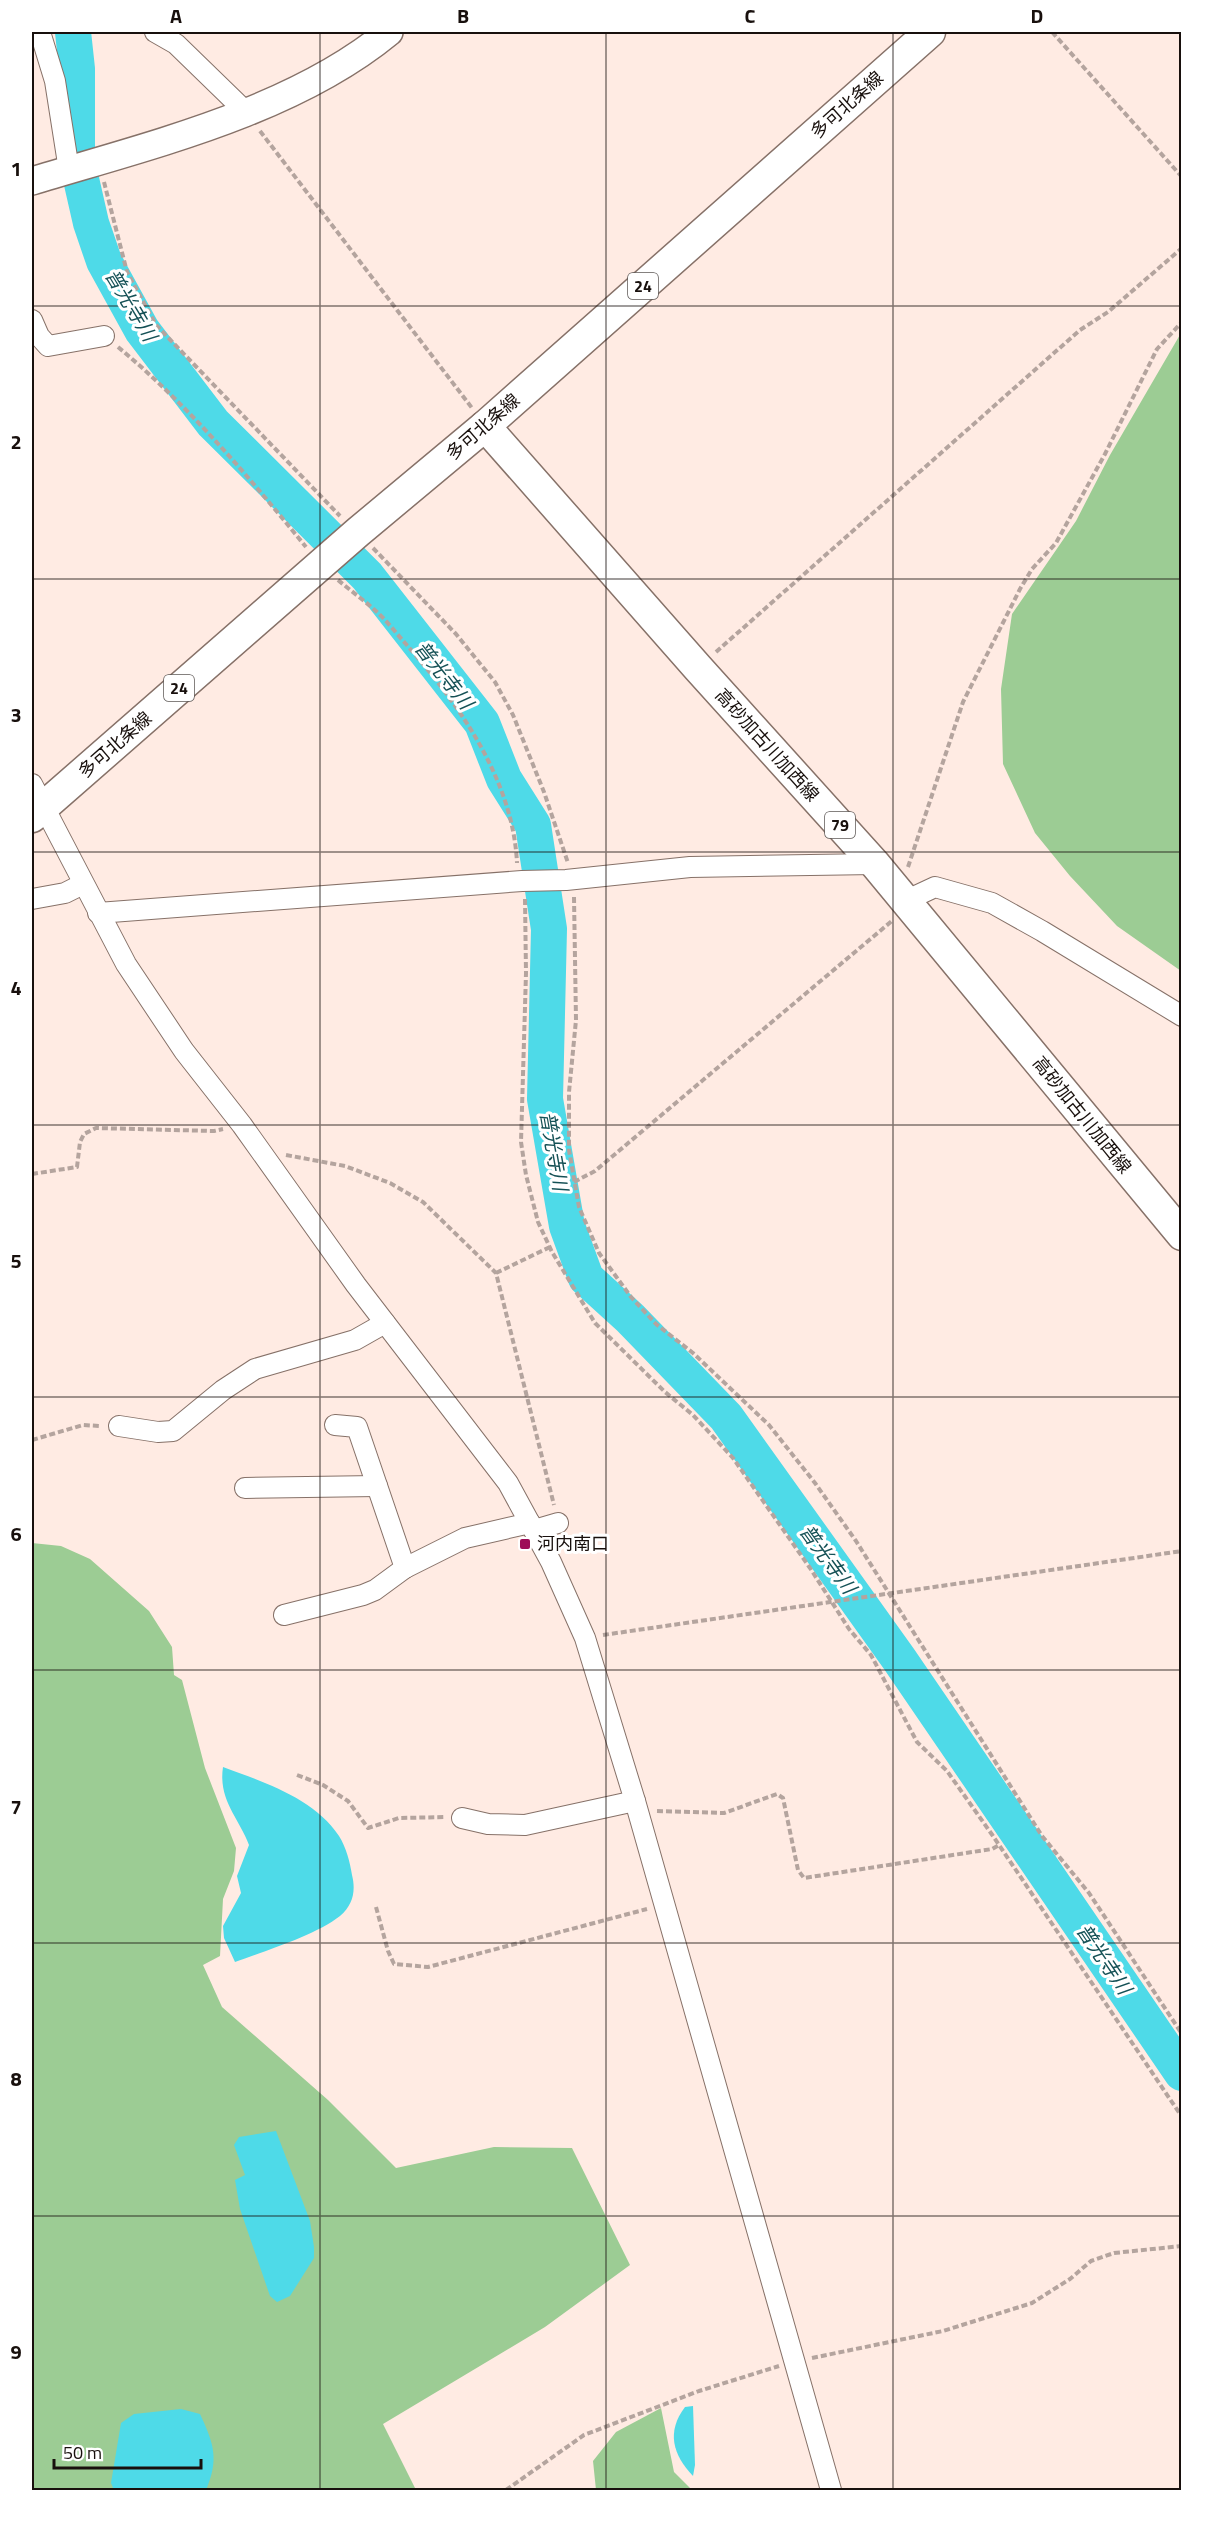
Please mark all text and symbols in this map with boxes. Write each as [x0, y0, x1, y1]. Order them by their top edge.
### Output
text: A [170, 0, 182, 31]
text: B [457, 0, 469, 31]
text: C [745, 0, 756, 31]
text: D [1031, 0, 1043, 31]
street label: 多可北条線 [804, 64, 889, 145]
text: 1 [10, 153, 22, 184]
water label: 普光寺川 [98, 262, 166, 349]
road number: 24 [628, 273, 658, 299]
street label: 多可北条線 [440, 387, 525, 466]
text: 2 [10, 426, 22, 457]
water label: 普光寺川 [408, 634, 482, 717]
road number: 24 [164, 675, 194, 701]
street label: 高砂加古川加西線 [709, 682, 826, 807]
text: 3 [10, 699, 22, 730]
street label: 多可北条線 [72, 705, 157, 784]
road number: 79 [825, 812, 855, 838]
text: 4 [10, 972, 22, 1003]
street label: 高砂加古川加西線 [1027, 1050, 1138, 1179]
water label: 普光寺川 [532, 1109, 577, 1195]
text: 5 [10, 1245, 22, 1276]
water label: 普光寺川 [792, 1517, 866, 1602]
text: 6 [10, 1518, 22, 1549]
place label: 河内南口 [537, 1530, 609, 1557]
marker: 河内南口 [518, 1537, 532, 1551]
text: 7 [10, 1791, 22, 1822]
water label: 普光寺川 [1069, 1917, 1141, 2002]
text: 8 [10, 2063, 22, 2094]
text: 9 [10, 2336, 22, 2367]
scale bar [54, 2432, 201, 2470]
text: 50 m [63, 2439, 102, 2466]

